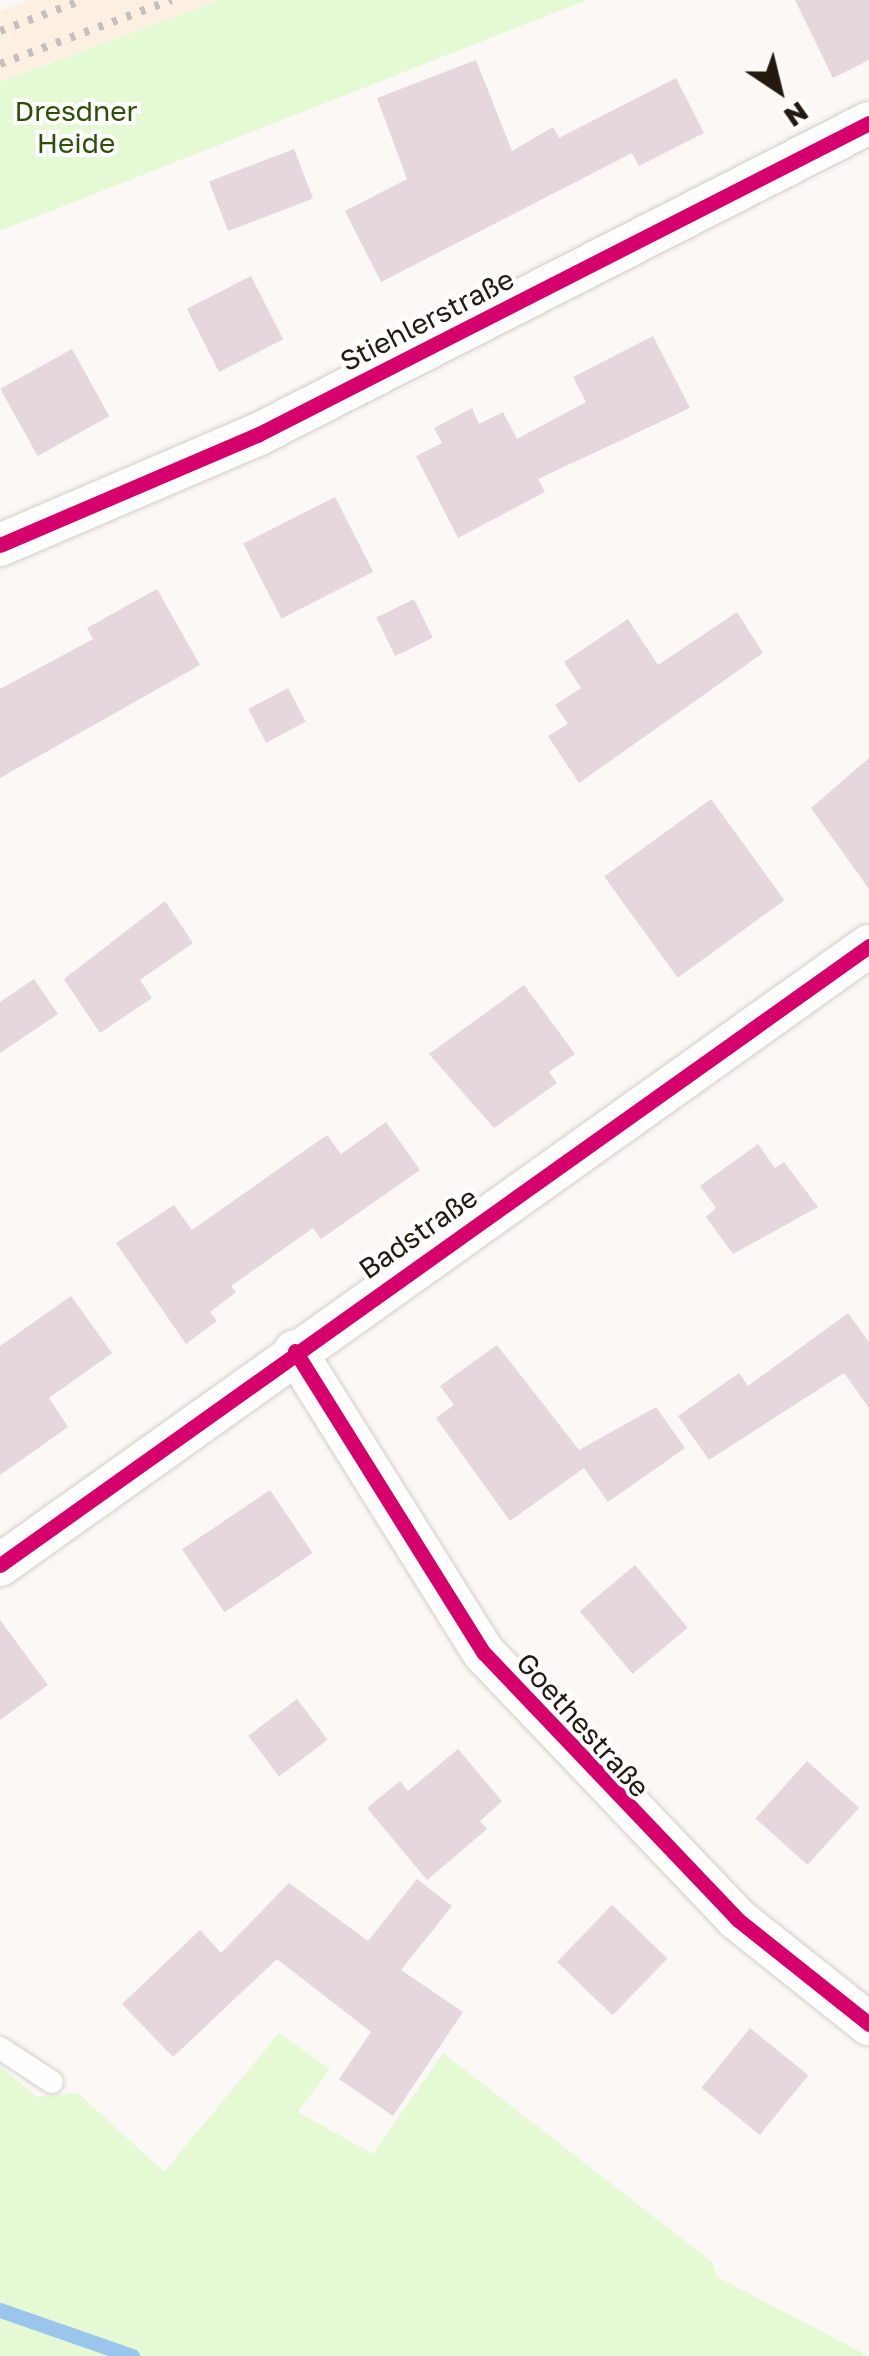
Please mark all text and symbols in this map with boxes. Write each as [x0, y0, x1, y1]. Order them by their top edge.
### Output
north arrow [729, 40, 829, 140]
park label: Dresdner Heide [15, 94, 137, 160]
text: N [778, 95, 815, 135]
street label: Stiehlerstraße [335, 262, 519, 378]
street label: Badstraße [352, 1180, 484, 1286]
street label: Goethestraße [509, 1646, 657, 1804]

